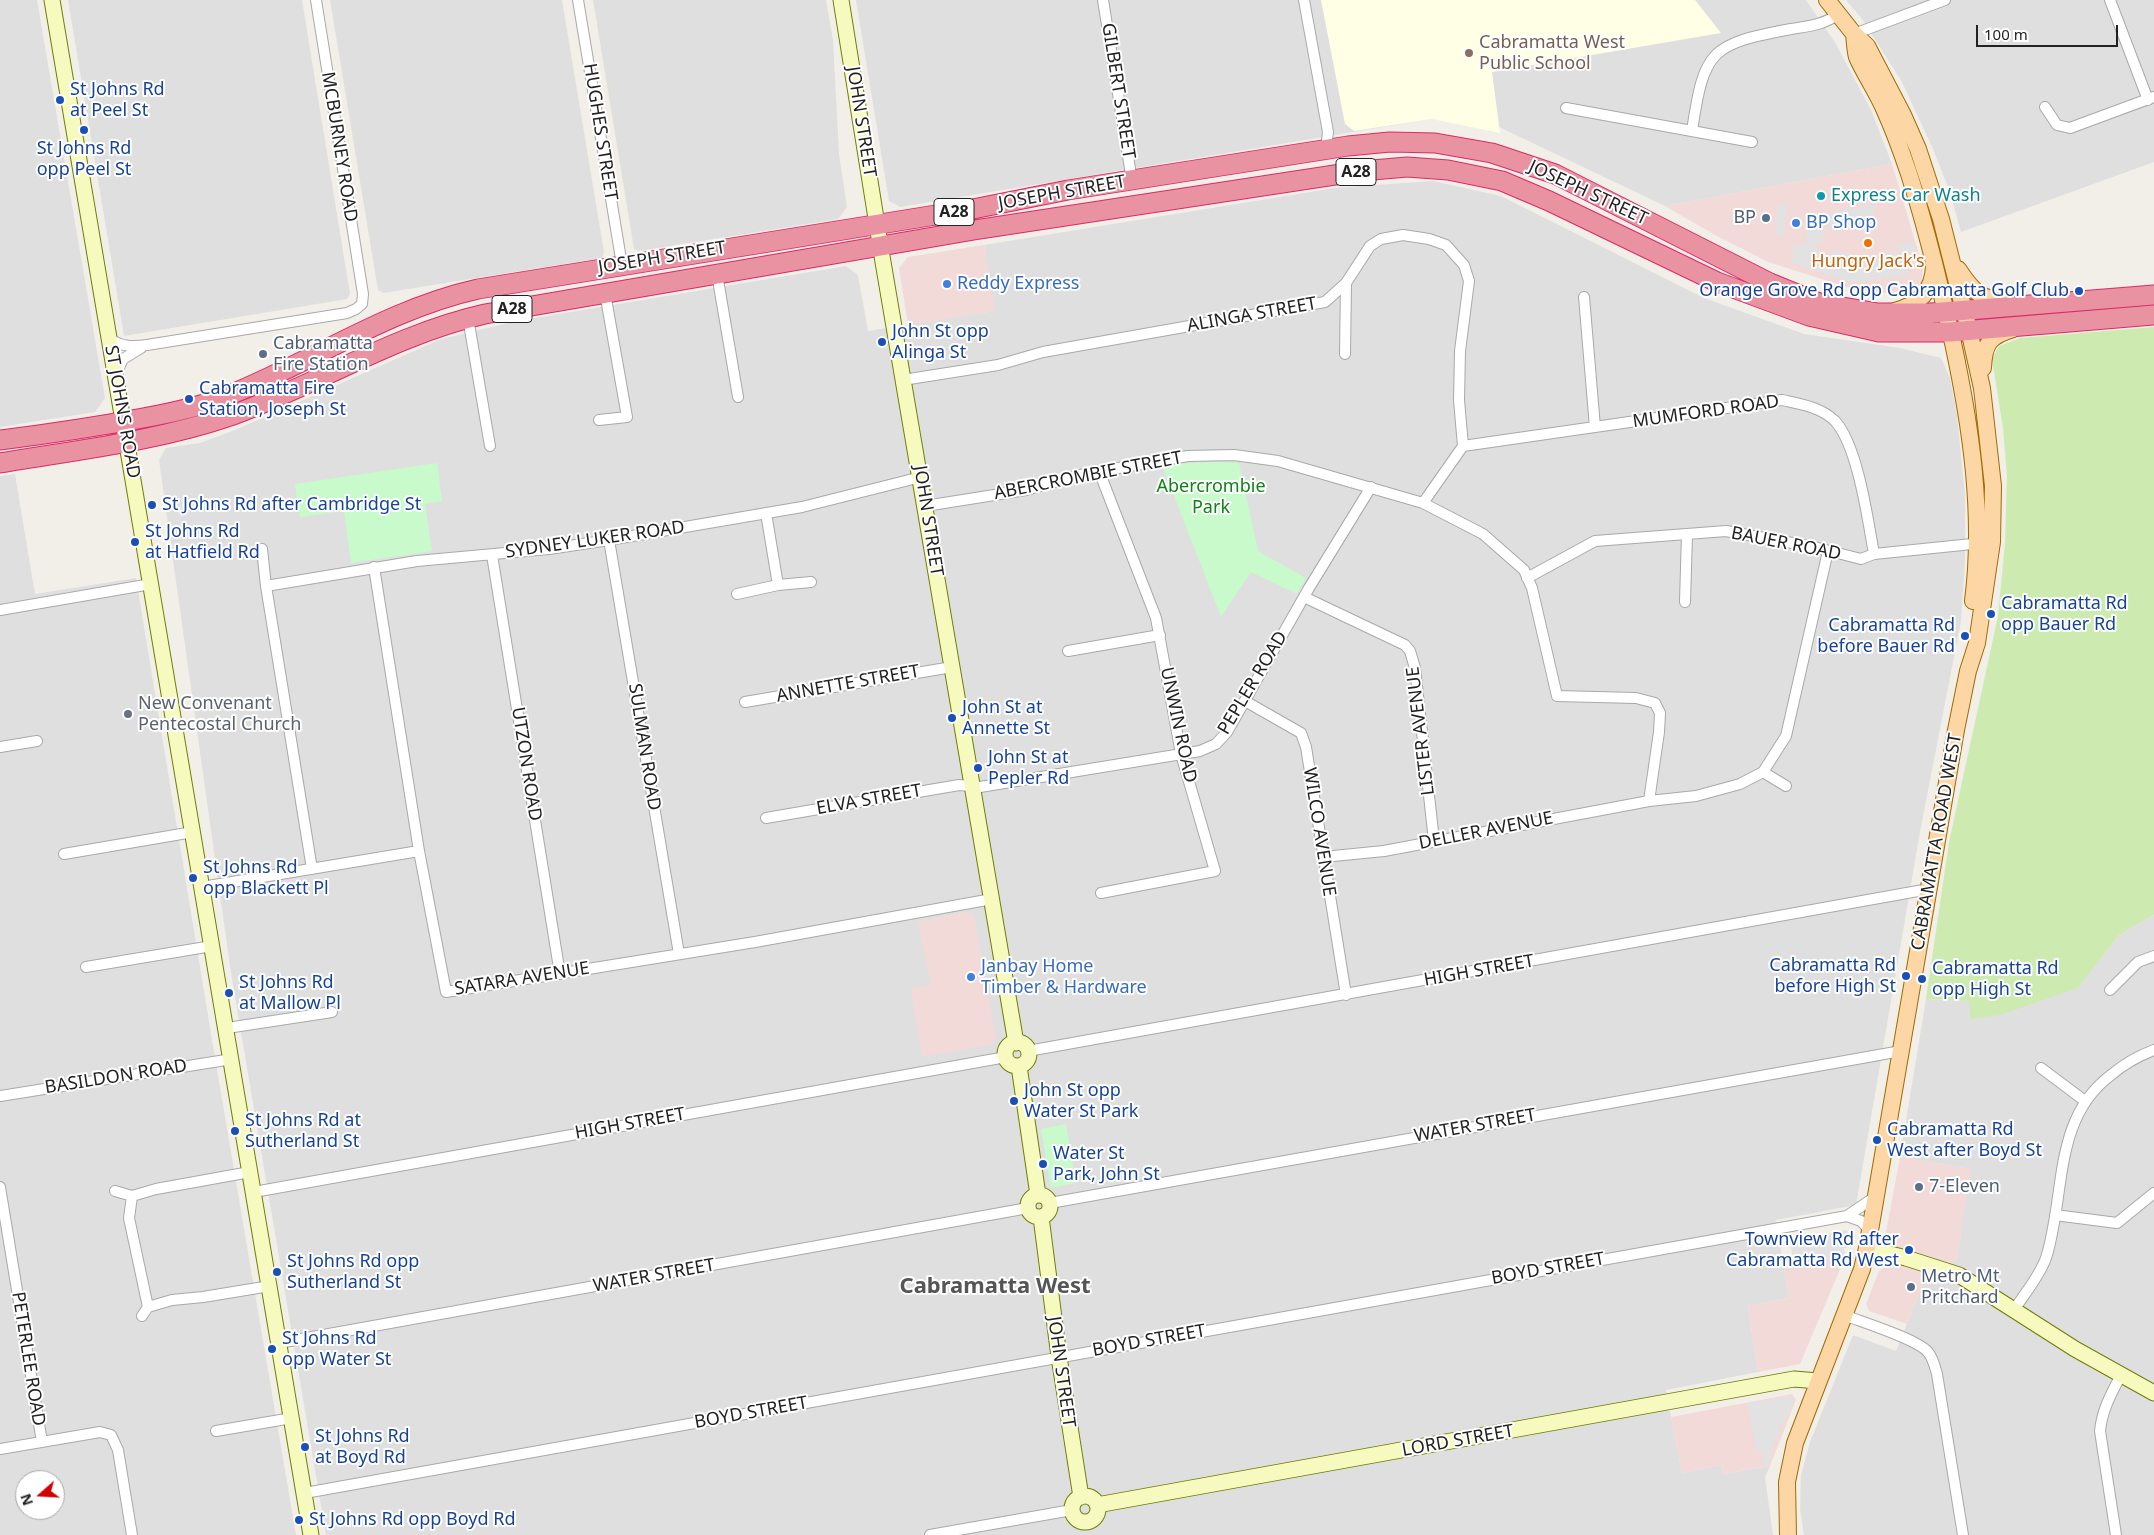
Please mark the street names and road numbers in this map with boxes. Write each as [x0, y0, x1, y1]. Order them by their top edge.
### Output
street label: GILBERT STREET [1097, 21, 1139, 161]
street label: HUGHES STREET [578, 62, 622, 202]
street label: JOHN STREET [842, 65, 880, 179]
street label: MCBURNEY ROAD [316, 70, 362, 224]
street label: JOSEPH STREET [1525, 156, 1651, 230]
road number: A28 [1336, 158, 1376, 186]
street label: JOSEPH STREET [997, 171, 1127, 215]
road number: A28 [934, 198, 974, 226]
street label: JOSEPH STREET [597, 237, 727, 279]
street label: ALINGA STREET [1186, 293, 1318, 337]
road number: A28 [492, 296, 532, 322]
street label: ST JOHNS ROAD [100, 344, 144, 480]
street label: MUMFORD ROAD [1631, 391, 1781, 433]
street label: ABERCROMBIE STREET [992, 447, 1184, 505]
street label: JOHN STREET [909, 464, 947, 578]
street label: SYDNEY LUKER ROAD [504, 517, 686, 563]
street label: BAUER ROAD [1729, 523, 1843, 565]
street label: PEPLER ROAD [1214, 627, 1292, 739]
street label: ANNETTE STREET [775, 661, 921, 707]
street label: UNWIN ROAD [1155, 665, 1201, 785]
street label: LISTER AVENUE [1402, 665, 1440, 797]
street label: SULMAN ROAD [623, 682, 665, 812]
street label: UTZON ROAD [506, 705, 546, 823]
street label: CABRAMATTA ROAD WEST [1907, 732, 1967, 952]
street label: WILCO AVENUE [1298, 766, 1340, 898]
street label: ELVA STREET [815, 780, 923, 820]
street label: DELLER AVENUE [1417, 807, 1555, 855]
street label: HIGH STREET [1422, 951, 1536, 991]
street label: SATARA AVENUE [453, 958, 591, 1000]
street label: BASILDON ROAD [43, 1055, 189, 1099]
street label: HIGH STREET [573, 1104, 687, 1144]
street label: WATER STREET [1412, 1105, 1538, 1147]
street label: BOYD STREET [1490, 1248, 1606, 1290]
street label: WATER STREET [591, 1255, 717, 1297]
street label: PETERLEE ROAD [7, 1290, 49, 1428]
street label: JOHN STREET [1043, 1315, 1079, 1429]
street label: BOYD STREET [1091, 1320, 1207, 1362]
street label: BOYD STREET [693, 1392, 809, 1434]
street label: LORD STREET [1400, 1421, 1516, 1461]

